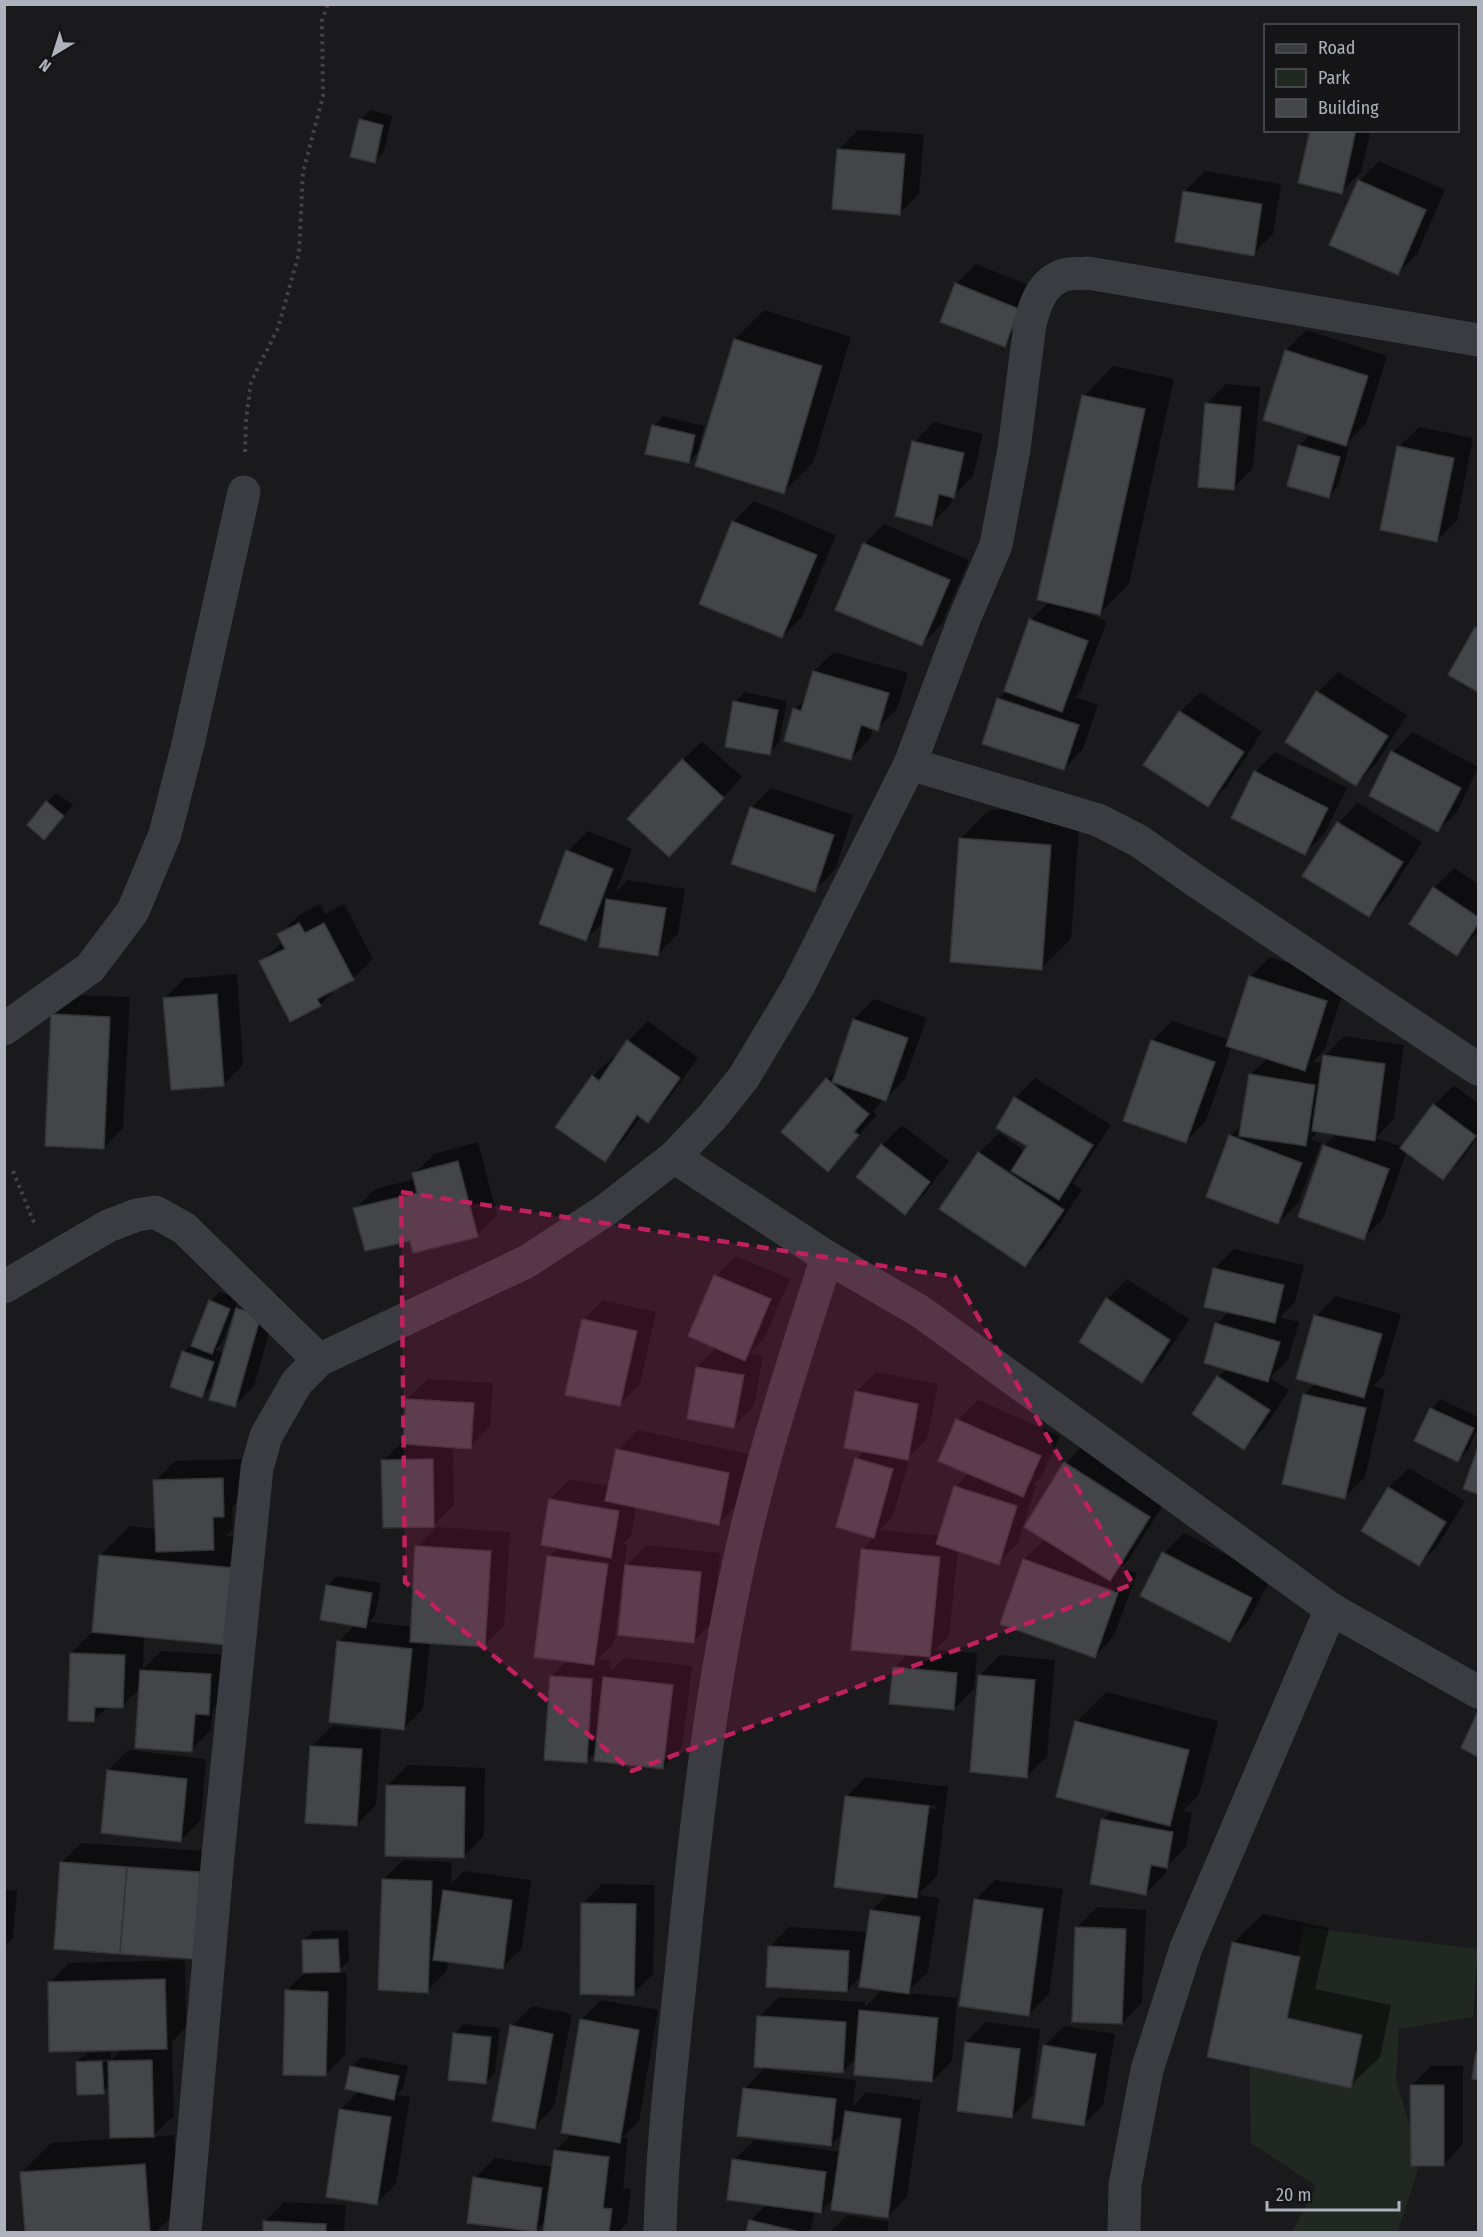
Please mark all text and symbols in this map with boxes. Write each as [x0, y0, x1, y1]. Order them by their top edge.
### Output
north arrow [24, 24, 84, 84]
legend [1264, 24, 1459, 132]
text: Road [1318, 37, 1355, 59]
text: N [35, 55, 55, 76]
text: Park [1318, 67, 1351, 89]
text: Building [1318, 97, 1379, 119]
scale bar [1267, 2174, 1399, 2212]
text: 20 m [1276, 2184, 1311, 2206]

